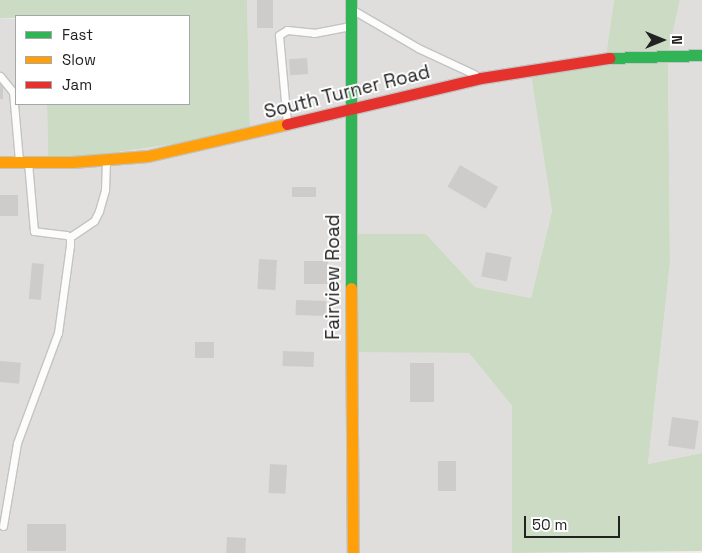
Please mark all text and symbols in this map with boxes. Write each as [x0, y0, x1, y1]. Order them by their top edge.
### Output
legend [15, 15, 190, 105]
north arrow [637, 15, 687, 65]
text: Fast [62, 25, 93, 44]
text: N [668, 35, 686, 45]
text: Slow [62, 50, 96, 69]
street label: South Turner Road [262, 60, 432, 124]
text: Jam [62, 75, 92, 94]
street label: Fairview Road [322, 214, 344, 340]
scale bar [527, 506, 623, 538]
text: 50 m [532, 515, 567, 534]

